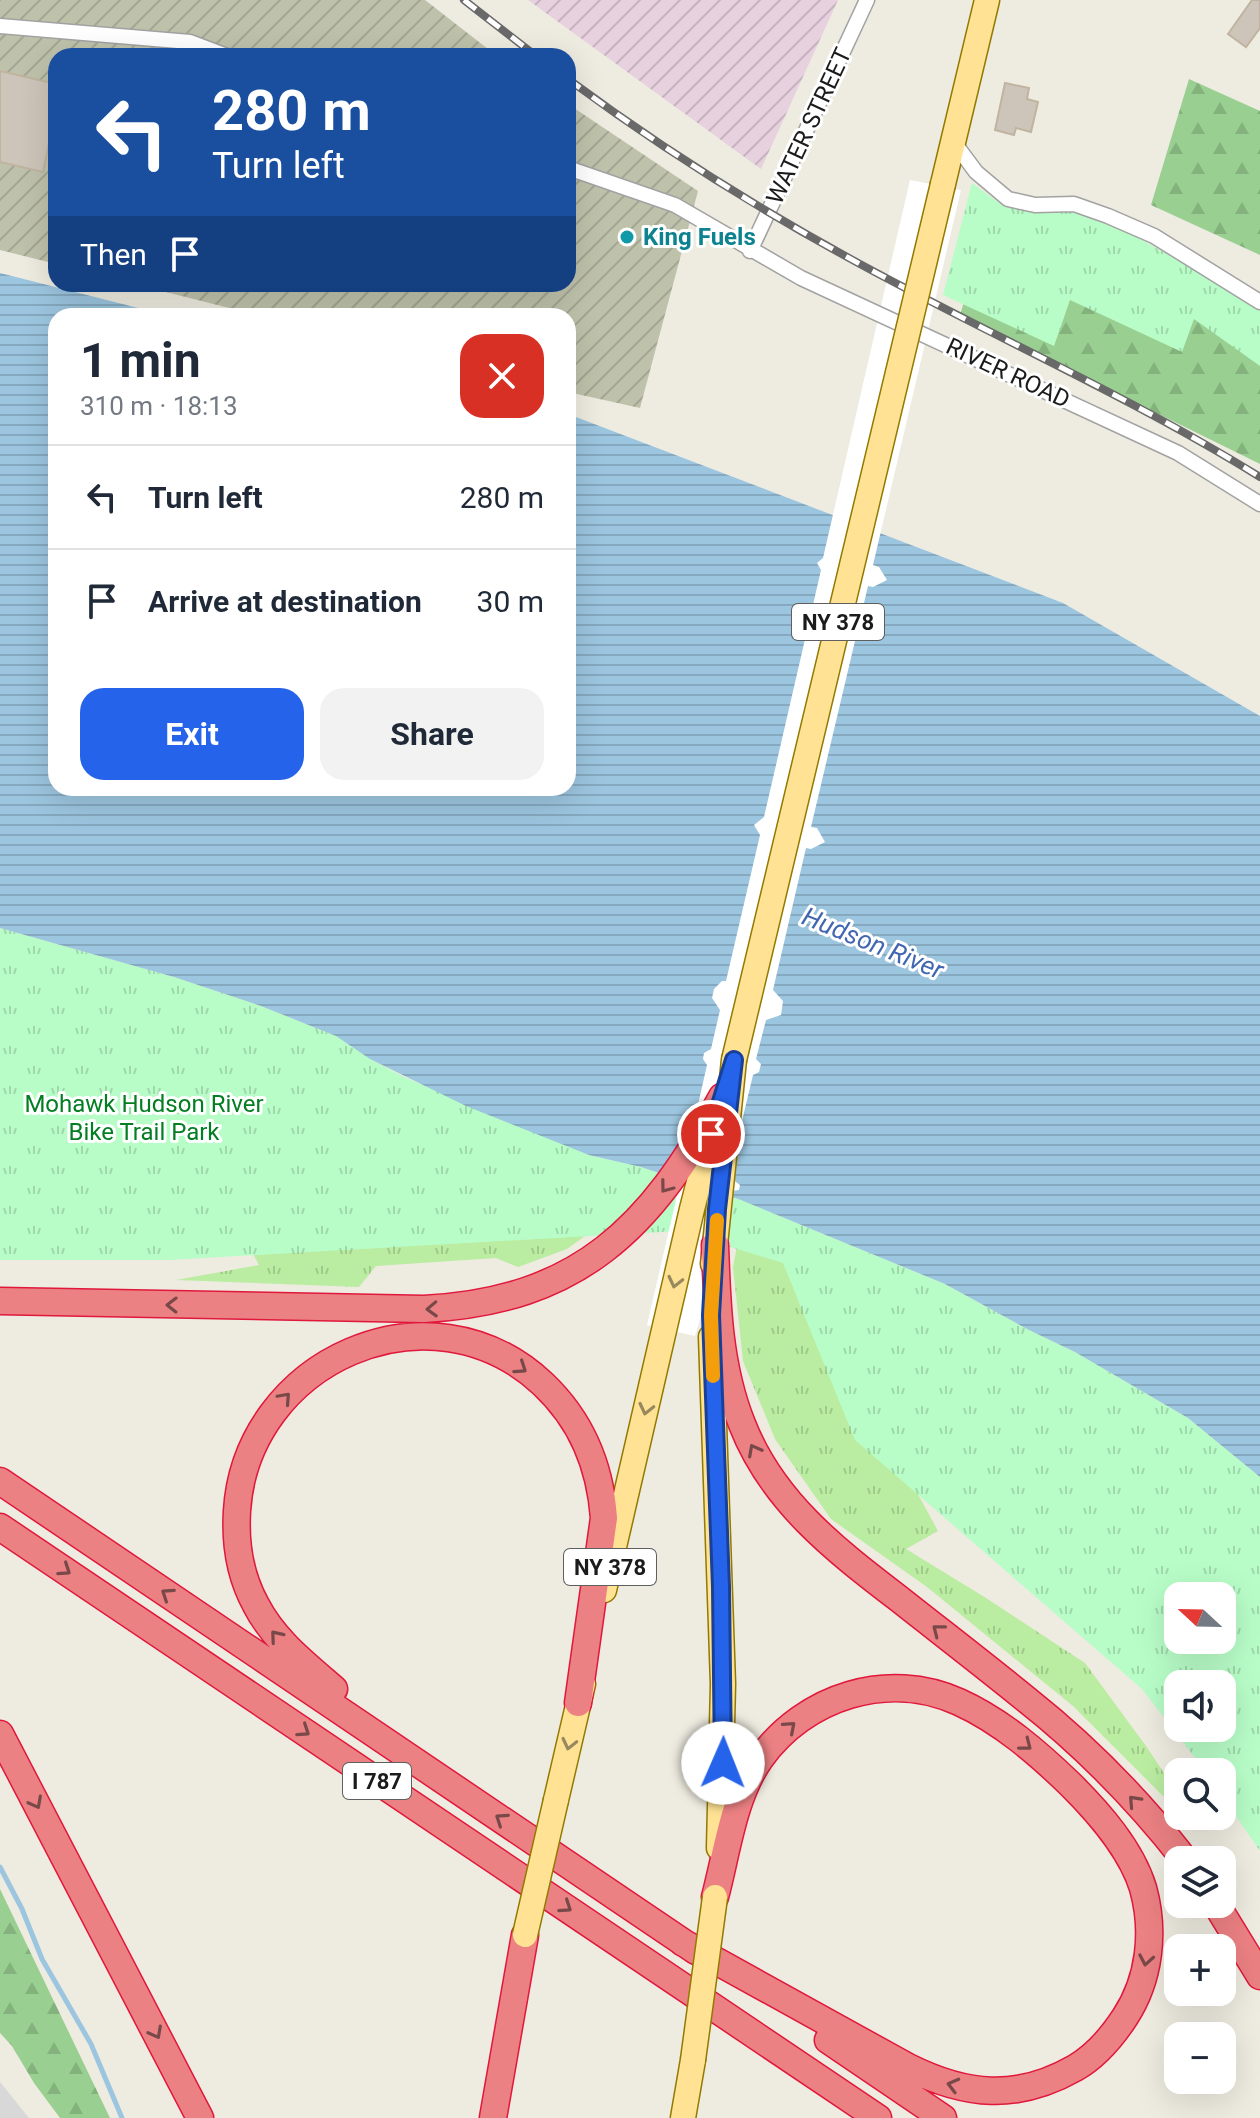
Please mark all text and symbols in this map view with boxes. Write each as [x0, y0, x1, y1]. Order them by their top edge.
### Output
street label: WATER STREET [761, 44, 857, 208]
text: 280 m [212, 78, 371, 144]
icon: left [80, 80, 184, 184]
text: Turn left [212, 145, 345, 187]
place label: King Fuels [643, 223, 756, 251]
marker: King Fuels [618, 228, 636, 246]
icon: arrive [163, 232, 207, 276]
text: Then [80, 237, 147, 272]
text: 1 min [80, 332, 201, 389]
street label: RIVER ROAD [942, 332, 1074, 414]
button: close [460, 334, 544, 418]
text: 310 m · 18:13 [80, 391, 238, 421]
icon: left [80, 475, 124, 519]
text: Turn left [148, 480, 263, 515]
text: 280 m [460, 480, 544, 515]
icon: arrive [80, 579, 124, 623]
text: Arrive at destination [148, 584, 422, 619]
text: 30 m [477, 584, 544, 619]
road number: NY 378 [792, 604, 884, 640]
button: Exit [80, 688, 304, 780]
button: Share [320, 688, 544, 780]
water label: Hudson River [798, 901, 949, 985]
park label: Mohawk Hudson River Bike Trail Park [24, 1090, 264, 1146]
pin [677, 1100, 745, 1168]
icon: arrive [689, 1112, 733, 1156]
one-way arrow [662, 1178, 676, 1193]
one-way arrow [667, 1274, 684, 1288]
one-way arrow [165, 1296, 178, 1314]
one-way arrow [425, 1300, 438, 1317]
one-way arrow [512, 1358, 526, 1373]
one-way arrow [276, 1393, 290, 1407]
one-way arrow [638, 1402, 655, 1415]
one-way arrow [749, 1444, 764, 1458]
road number: NY 378 [564, 1549, 656, 1585]
one-way arrow [56, 1560, 70, 1575]
north arrow [1164, 1582, 1236, 1654]
map controls [1164, 1582, 1236, 2094]
one-way arrow [162, 1589, 176, 1604]
one-way arrow [933, 1625, 947, 1640]
one-way arrow [272, 1630, 286, 1645]
button: sound [1164, 1670, 1236, 1742]
one-way arrow [295, 1721, 309, 1736]
position arrow [681, 1721, 765, 1805]
one-way arrow [781, 1722, 796, 1737]
one-way arrow [1017, 1736, 1032, 1750]
one-way arrow [561, 1737, 578, 1751]
button: search [1164, 1758, 1236, 1830]
road number: I 787 [343, 1763, 411, 1799]
one-way arrow [27, 1794, 42, 1809]
one-way arrow [1130, 1795, 1144, 1810]
one-way arrow [496, 1814, 510, 1829]
button: layers [1164, 1846, 1236, 1918]
one-way arrow [557, 1898, 572, 1913]
button: + [1164, 1934, 1236, 2006]
one-way arrow [1139, 1954, 1156, 1967]
button: − [1164, 2022, 1236, 2094]
one-way arrow [147, 2025, 162, 2040]
one-way arrow [947, 2078, 961, 2095]

